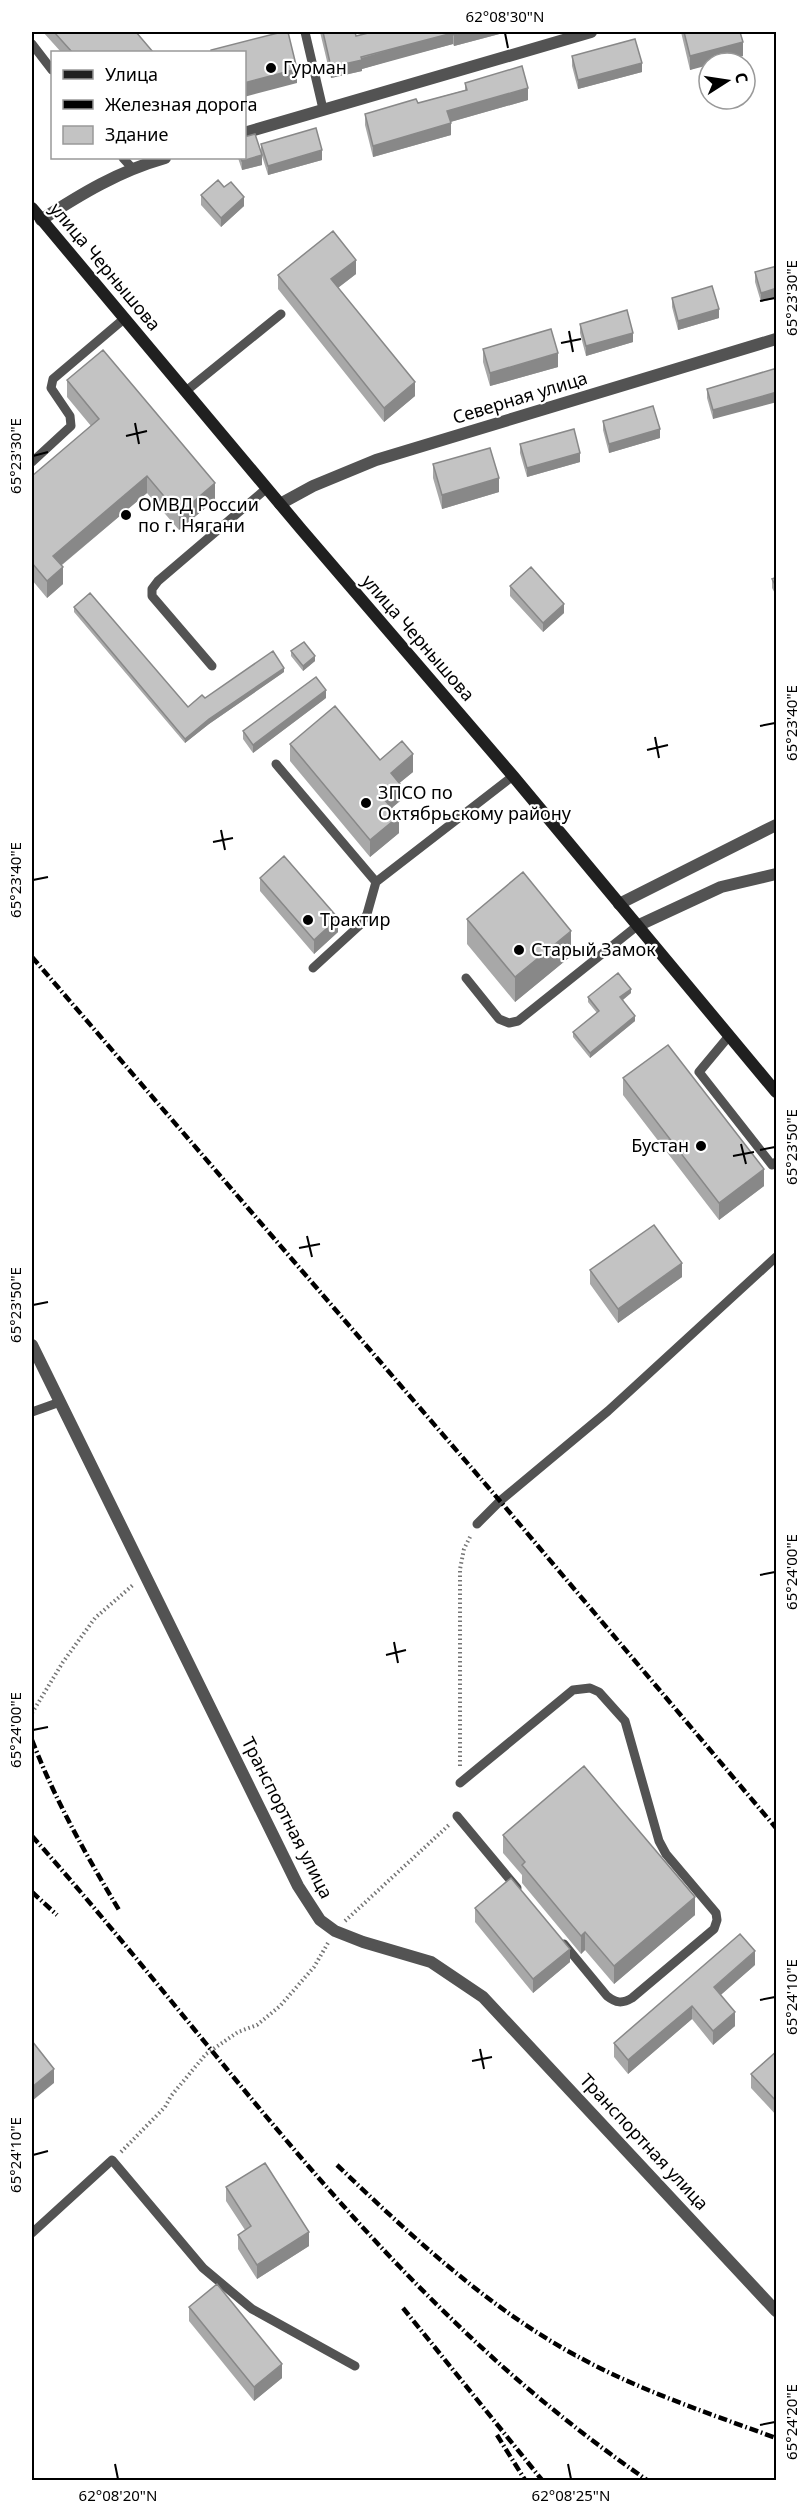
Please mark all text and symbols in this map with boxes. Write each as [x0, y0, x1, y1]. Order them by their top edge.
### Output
text: 62°08'30"N [466, 6, 544, 26]
legend [51, 51, 246, 159]
north arrow [697, 51, 757, 111]
place label: Гурман [283, 55, 347, 79]
marker: Гурман [264, 61, 278, 75]
text: Улица [105, 62, 158, 86]
text: С [730, 71, 754, 85]
text: Железная дорога [105, 92, 257, 116]
text: Здание [105, 122, 169, 146]
street label: улица Чернышова [45, 197, 166, 335]
text: 65°23'30"E [781, 260, 801, 336]
street label: Северная улица [449, 365, 590, 429]
text: 65°23'30"E [5, 418, 25, 494]
place label: ОМВД России по г. Нягани [138, 492, 259, 537]
marker: ОМВД России по г. Нягани [119, 508, 133, 522]
street label: улица Чернышова [357, 569, 480, 706]
text: 65°23'40"E [781, 685, 801, 761]
place label: ЗПСО по Октябрьскому району [378, 780, 572, 825]
marker: ЗПСО по Октябрьскому району [359, 796, 373, 810]
text: 65°23'40"E [5, 842, 25, 918]
place label: Трактир [320, 907, 391, 931]
marker: Трактир [301, 913, 315, 927]
place label: Старый Замок [531, 937, 656, 961]
marker: Старый Замок [512, 943, 526, 957]
text: 65°23'50"E [781, 1109, 801, 1185]
place label: Бустан [631, 1133, 689, 1157]
marker: Бустан [694, 1139, 708, 1153]
text: 65°23'50"E [5, 1267, 25, 1343]
text: 65°24'00"E [781, 1534, 801, 1610]
text: 65°24'00"E [5, 1692, 25, 1768]
street label: Транспортная улица [237, 1733, 339, 1902]
text: 65°24'10"E [781, 1959, 801, 2035]
street label: Транспортная улица [575, 2068, 714, 2215]
text: 65°24'10"E [5, 2117, 25, 2193]
text: 65°24'20"E [781, 2384, 801, 2460]
text: 62°08'20"N [79, 2485, 157, 2505]
text: 62°08'25"N [532, 2485, 610, 2505]

